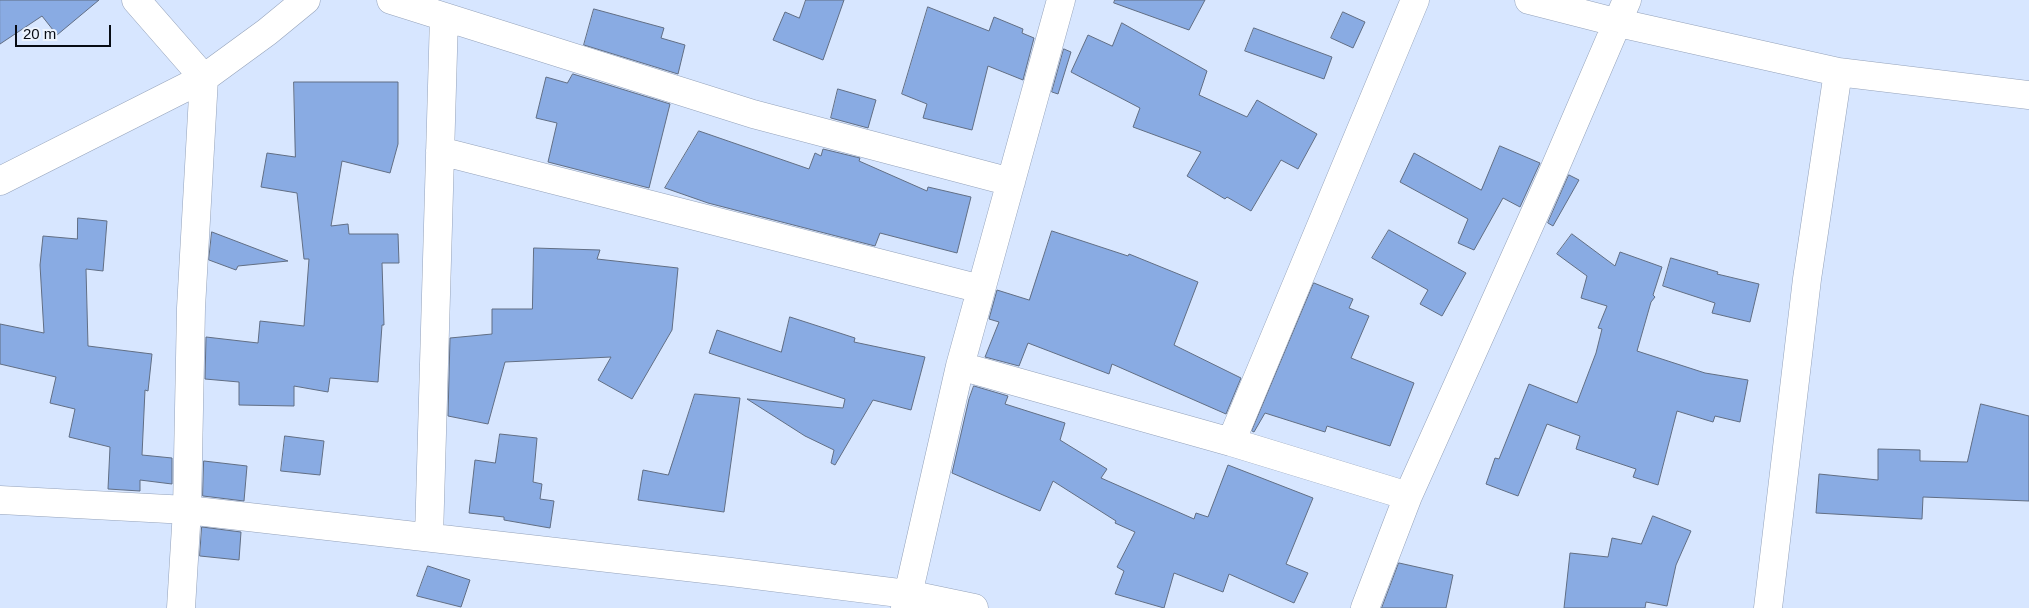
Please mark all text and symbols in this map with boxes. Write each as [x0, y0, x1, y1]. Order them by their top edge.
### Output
scale bar [18, 15, 114, 47]
text: 20 m [23, 25, 56, 42]

